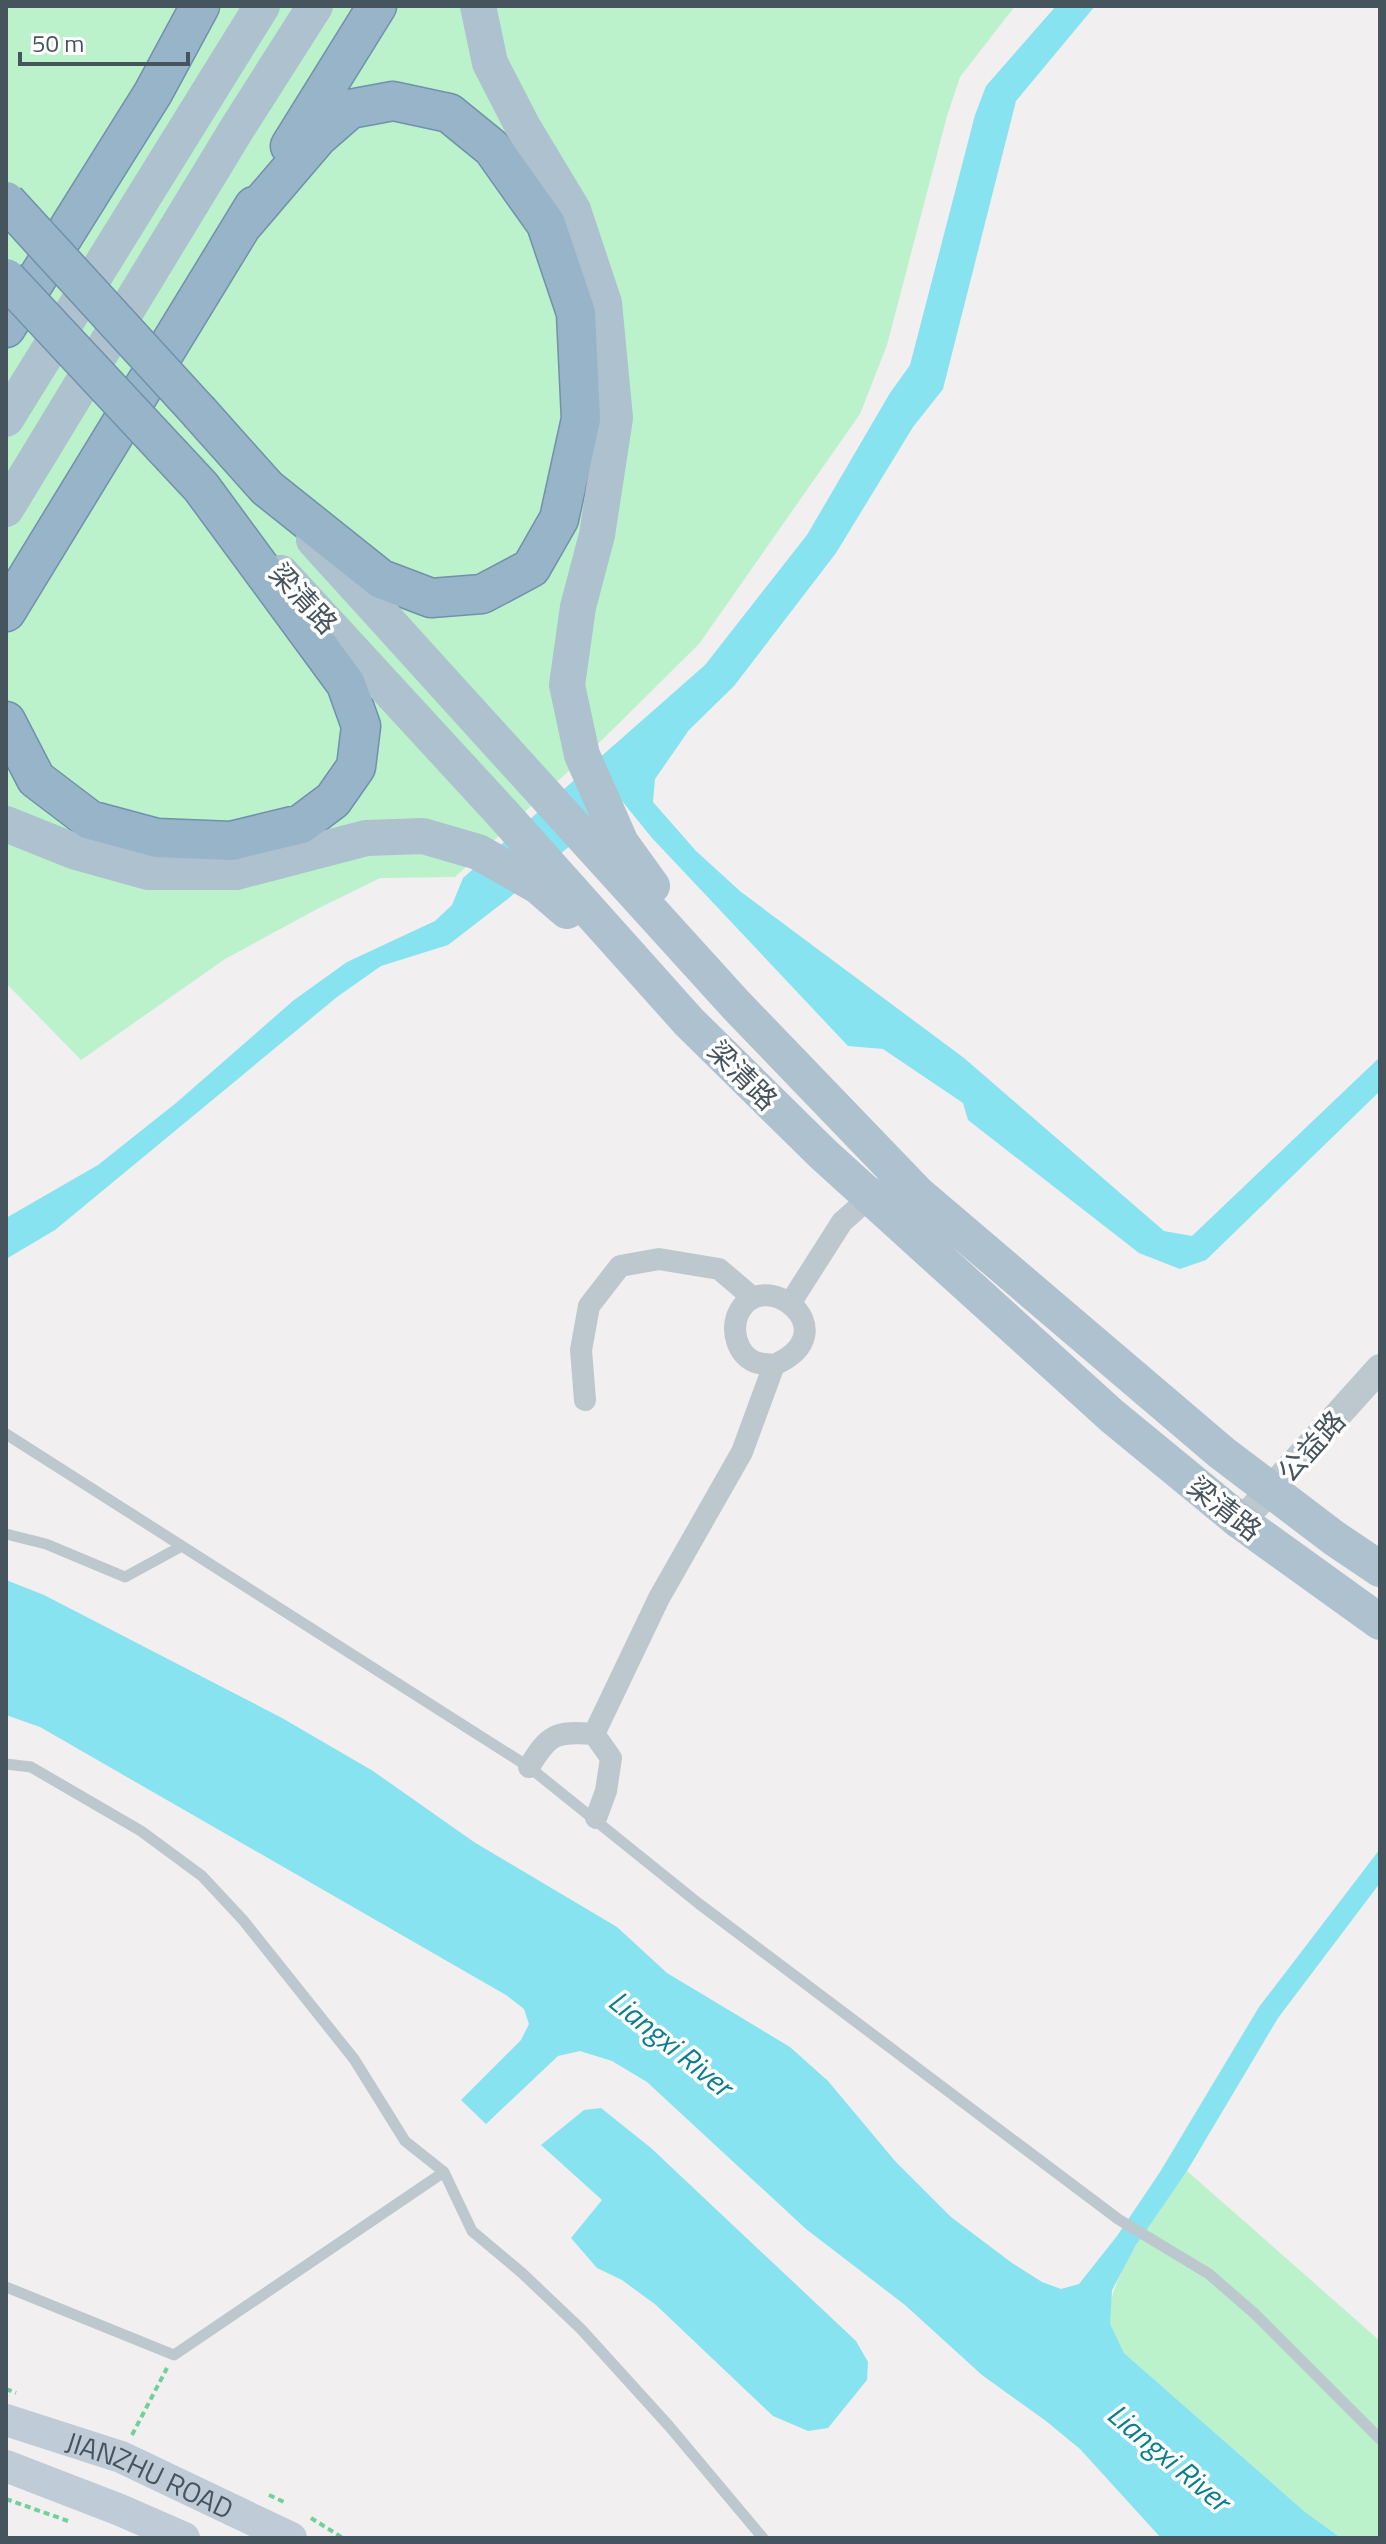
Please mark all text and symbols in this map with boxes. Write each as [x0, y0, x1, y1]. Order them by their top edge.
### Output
scale bar [20, 16, 188, 66]
text: 50 m [32, 25, 84, 61]
street label: 梁清路 [260, 553, 348, 643]
street label: 梁清路 [698, 1030, 788, 1120]
street label: 公益路 [1267, 1400, 1355, 1492]
street label: 梁清路 [1179, 1465, 1271, 1551]
water label: Liangxi River [599, 1979, 746, 2110]
water label: Liangxi River [1097, 2392, 1243, 2525]
street label: JIANZHU ROAD [61, 2419, 241, 2529]

